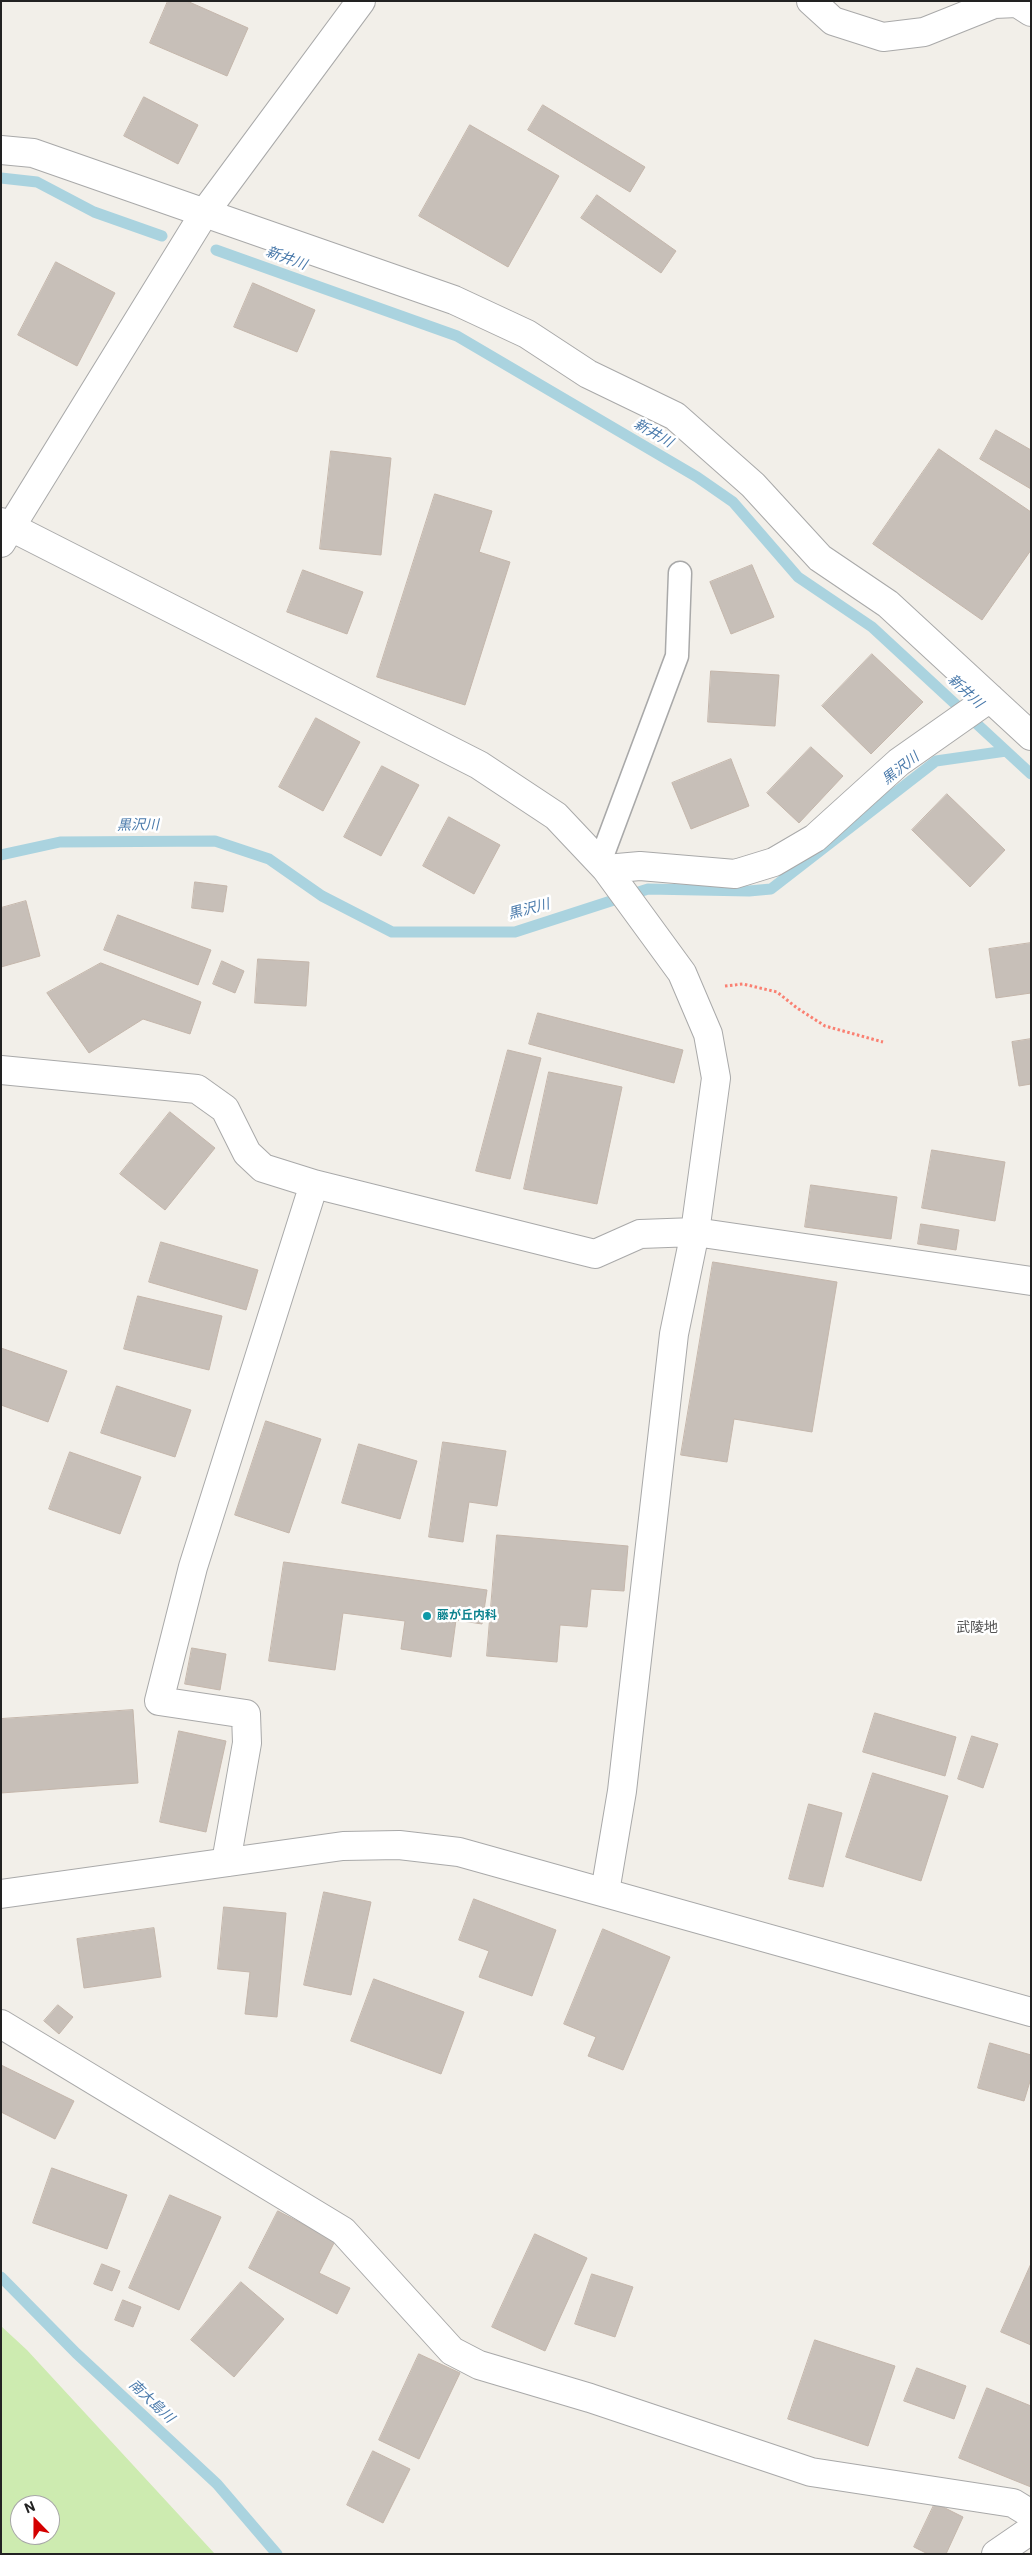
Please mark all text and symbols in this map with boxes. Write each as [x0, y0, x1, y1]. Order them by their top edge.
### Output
water label: 新井川 [263, 244, 309, 274]
water label: 新井川 [631, 416, 675, 452]
water label: 新井川 [944, 672, 986, 712]
water label: 黒沢川 [879, 749, 923, 789]
water label: 黒沢川 [117, 817, 159, 835]
water label: 黒沢川 [507, 896, 551, 924]
place label: 藤が丘内科 [437, 1609, 497, 1623]
marker: 藤が丘内科 [421, 1610, 433, 1622]
district label: 武陵地 [956, 1620, 998, 1636]
water label: 南大島川 [125, 2377, 177, 2427]
north arrow [10, 2495, 60, 2545]
text: N [22, 2498, 37, 2516]

